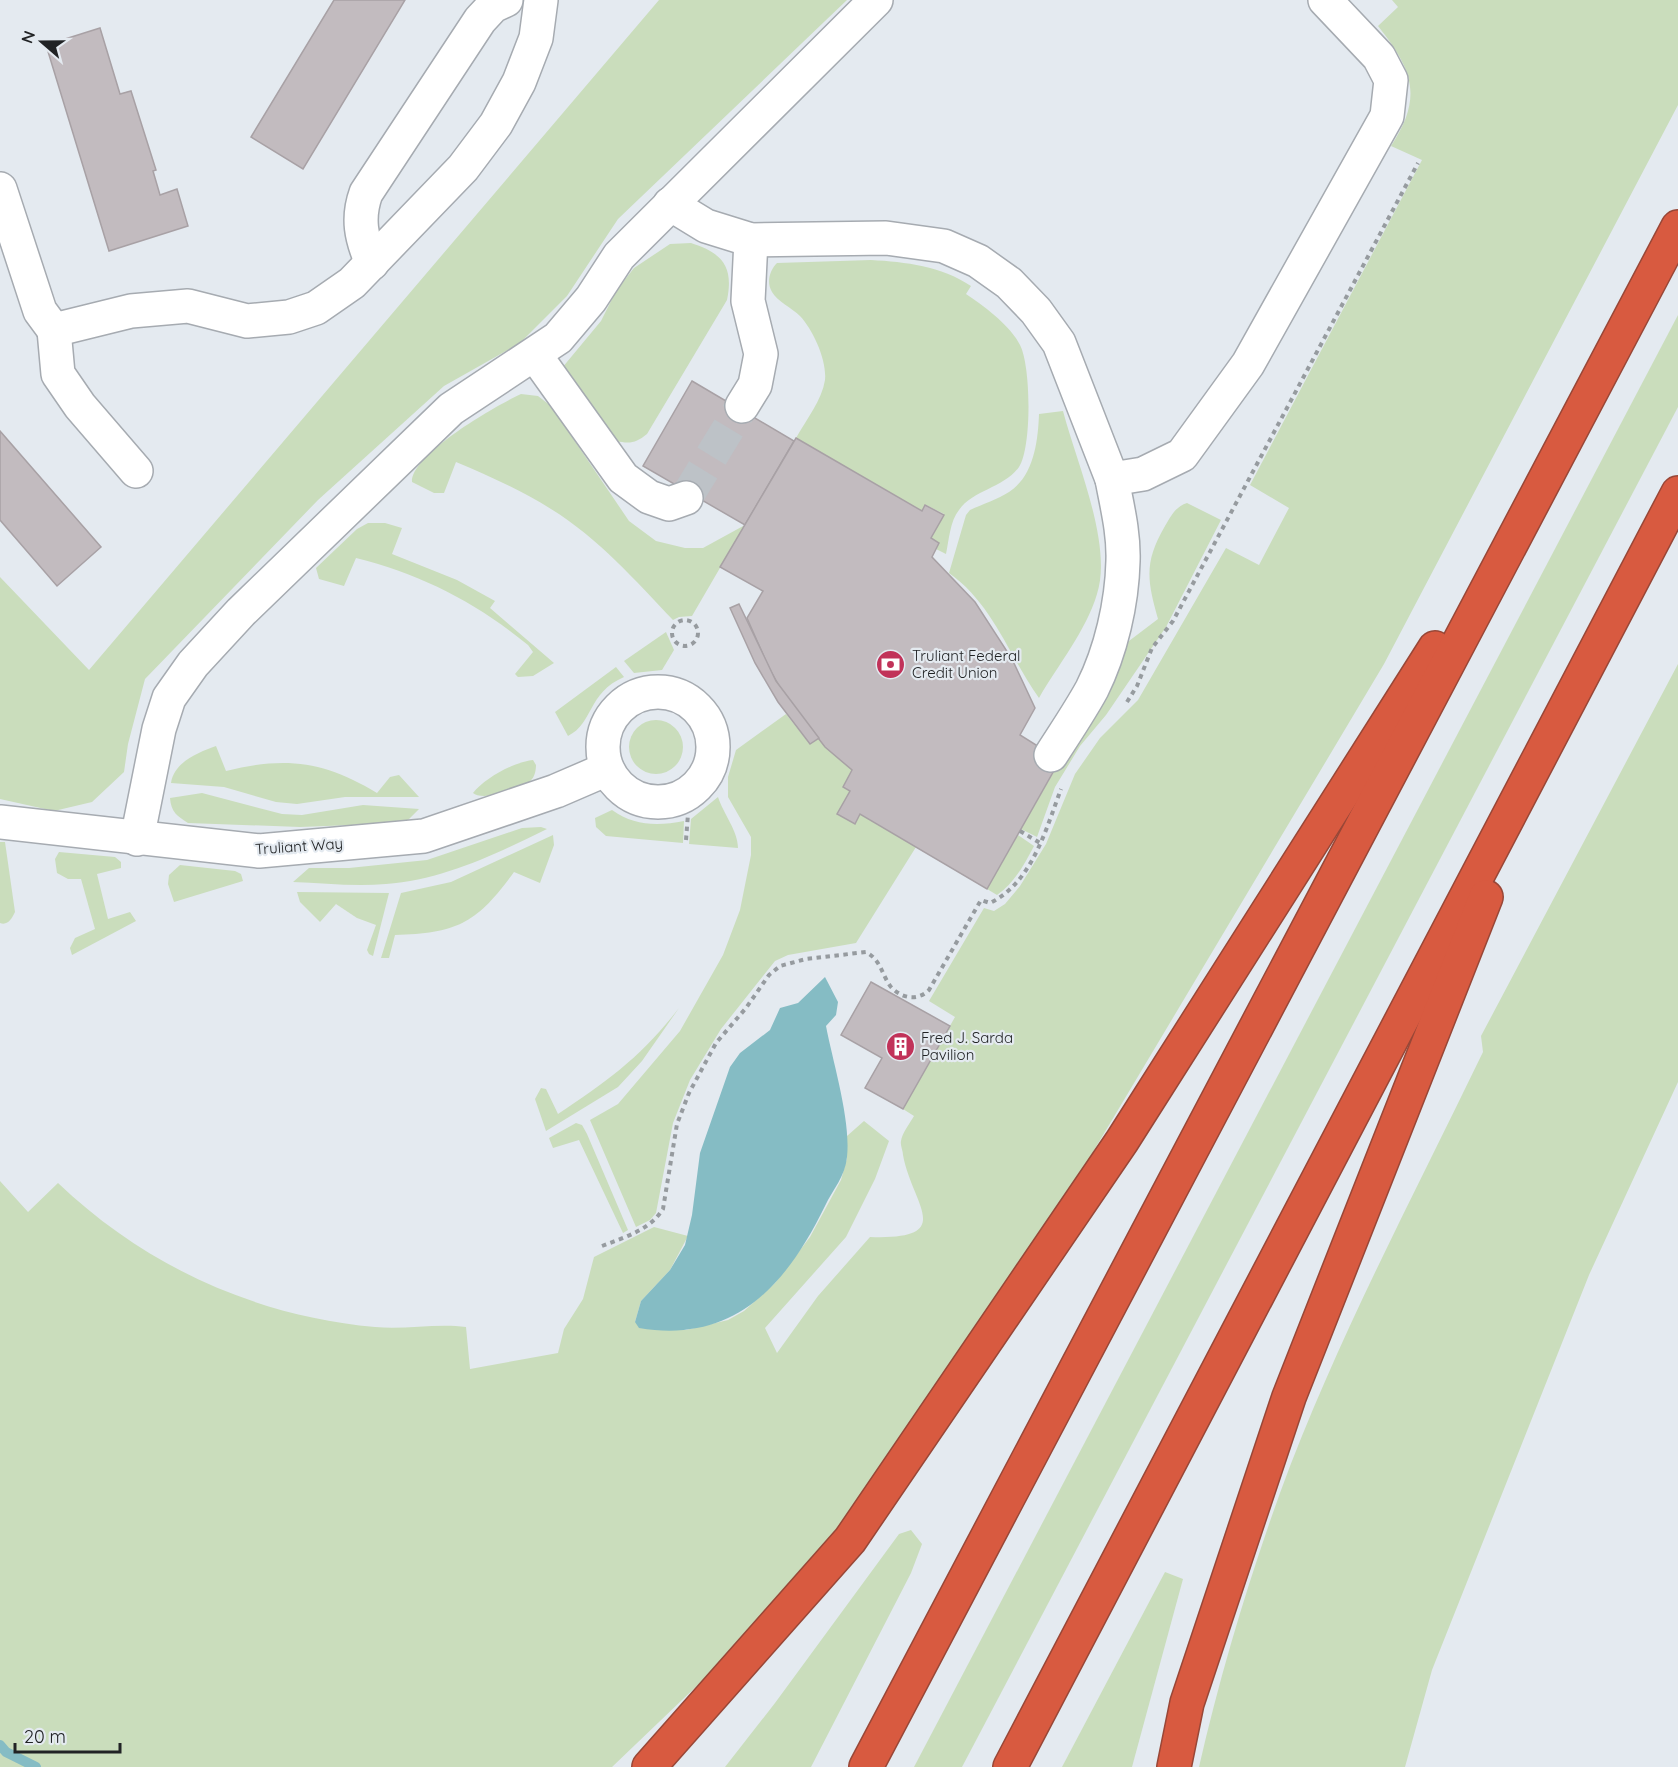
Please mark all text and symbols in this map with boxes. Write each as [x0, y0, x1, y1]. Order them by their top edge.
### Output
north arrow [12, 12, 72, 72]
text: N [16, 28, 39, 46]
place label: Truliant Federal Credit Union [912, 646, 1021, 682]
bank icon: Truliant Federal Credit Union [875, 648, 907, 680]
street label: Truliant Way [254, 833, 344, 859]
place label: Fred J. Sarda Pavilion [921, 1028, 1013, 1064]
building icon: Fred J. Sarda Pavilion [884, 1030, 916, 1062]
scale bar [15, 1716, 120, 1754]
text: 20 m [24, 1725, 66, 1748]

